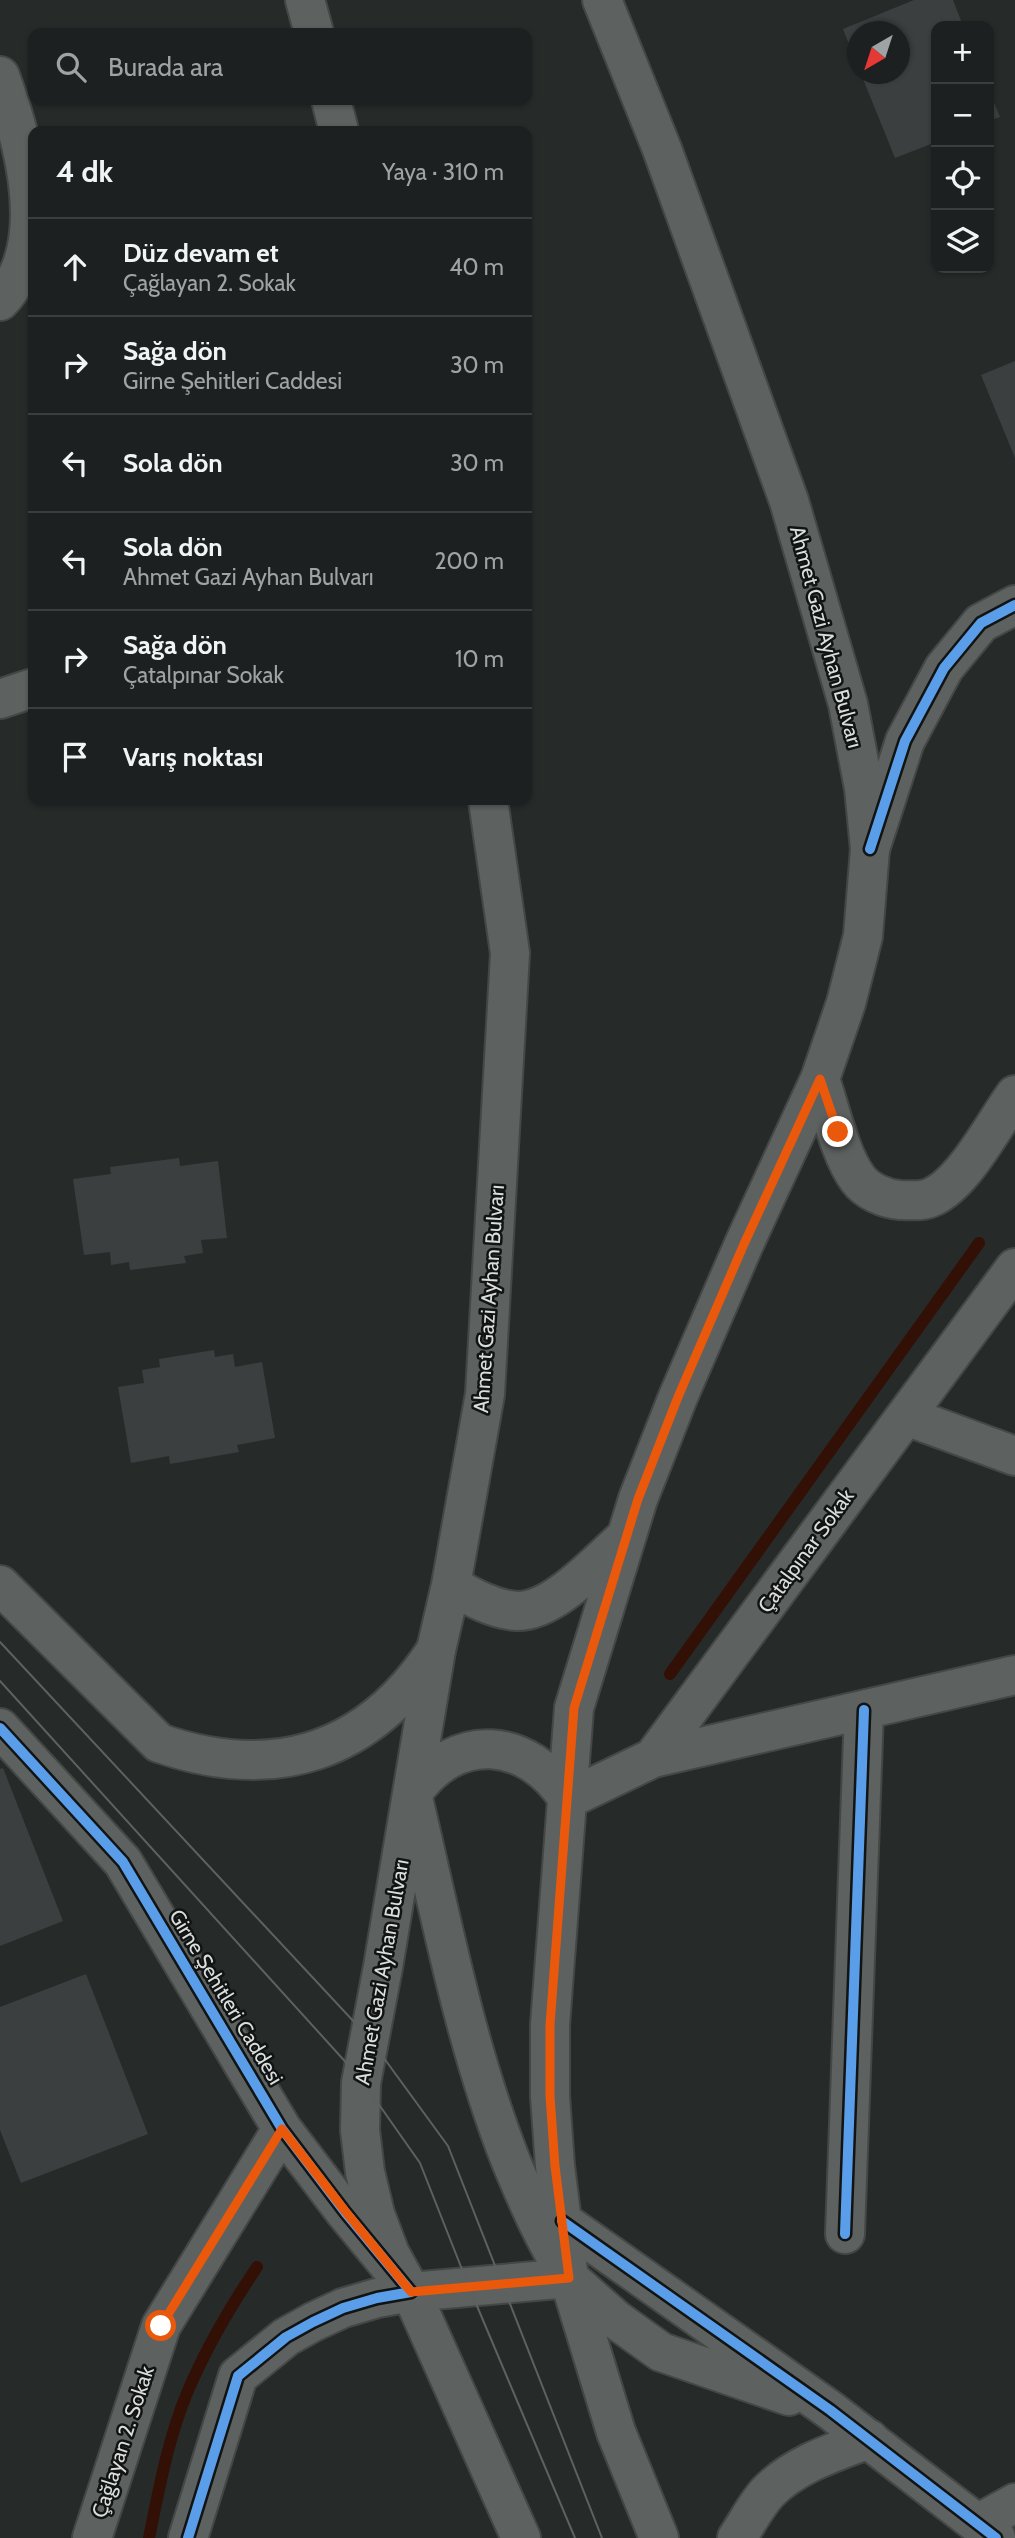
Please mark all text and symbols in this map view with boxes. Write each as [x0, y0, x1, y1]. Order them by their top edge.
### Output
north arrow [847, 21, 910, 84]
map controls [931, 21, 994, 273]
button: + [931, 21, 994, 84]
search box [28, 28, 532, 105]
icon: search [52, 48, 90, 86]
text: Burada ara [108, 51, 223, 83]
button: − [931, 84, 994, 147]
button: locate [931, 147, 994, 210]
text: 4 dk [56, 153, 113, 190]
text: Yaya · 310 m [382, 158, 504, 186]
button: layers [931, 210, 994, 273]
text: Düz devam et [123, 237, 279, 269]
icon: ahead [56, 248, 94, 286]
text: 40 m [449, 253, 504, 281]
text: Çağlayan 2. Sokak [123, 269, 296, 297]
text: Sağa dön [123, 335, 227, 367]
icon: right [56, 346, 94, 384]
text: 30 m [450, 351, 504, 379]
text: Girne Şehitleri Caddesi [123, 367, 342, 395]
icon: left [56, 444, 94, 482]
text: Sola dön [123, 447, 223, 479]
text: 30 m [450, 449, 504, 477]
street label: Ahmet Gazi Ayhan Bulvarı [785, 523, 868, 751]
text: Sola dön [123, 531, 223, 563]
icon: left [56, 542, 94, 580]
text: 200 m [434, 547, 504, 575]
text: Ahmet Gazi Ayhan Bulvarı [123, 563, 374, 591]
text: Sağa dön [123, 629, 227, 661]
icon: right [56, 640, 94, 678]
text: 10 m [455, 645, 504, 673]
text: Çatalpınar Sokak [123, 661, 284, 689]
icon: arrive [56, 738, 94, 776]
text: Varış noktası [123, 741, 264, 773]
route end [822, 1116, 853, 1147]
street label: Ahmet Gazi Ayhan Bulvarı [468, 1184, 509, 1414]
street label: Çatalpınar Sokak [752, 1483, 859, 1617]
street label: Ahmet Gazi Ayhan Bulvarı [349, 1857, 414, 2087]
street label: Girne Şehitleri Caddesi [164, 1905, 289, 2089]
route start [145, 2310, 176, 2341]
street label: Çağlayan 2. Sokak [86, 2362, 159, 2521]

